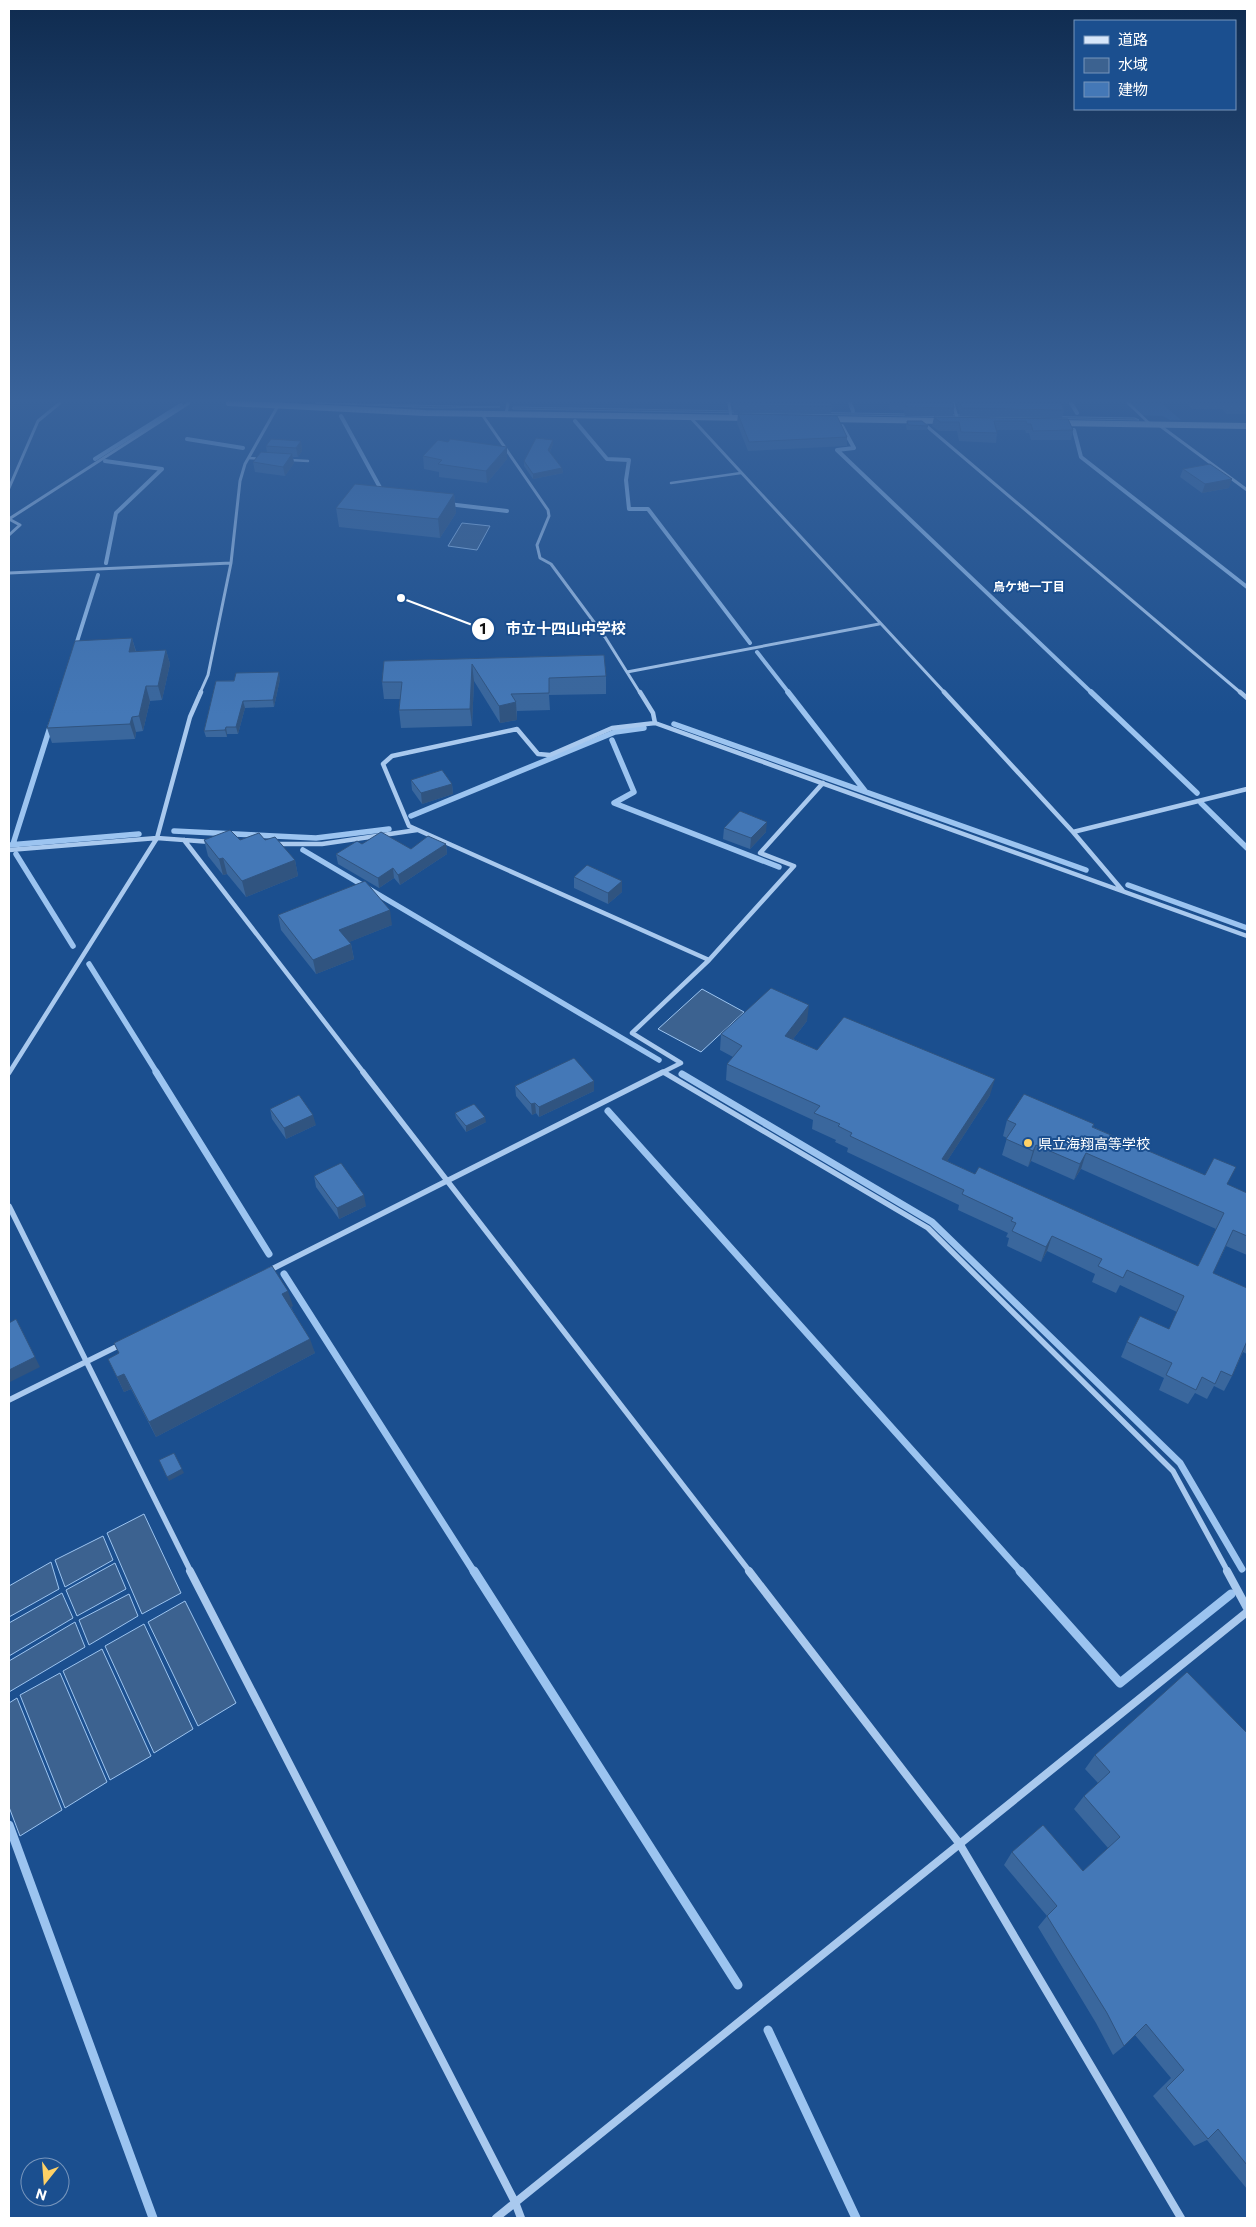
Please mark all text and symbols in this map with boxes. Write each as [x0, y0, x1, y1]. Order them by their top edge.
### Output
legend [1074, 20, 1236, 110]
text: 道路 [1118, 30, 1148, 48]
text: 水域 [1118, 55, 1148, 73]
text: 建物 [1118, 80, 1148, 98]
district label: 鳥ケ地一丁目 [993, 579, 1065, 593]
callout: 市立十四山中学校 [471, 614, 636, 644]
text: 1 [480, 619, 486, 637]
text: 市立十四山中学校 [506, 619, 626, 637]
place label: 県立海翔高等学校 [1038, 1135, 1150, 1152]
marker: 県立海翔高等学校 [1022, 1137, 1034, 1149]
north arrow [20, 2157, 70, 2207]
text: N [34, 2185, 49, 2205]

